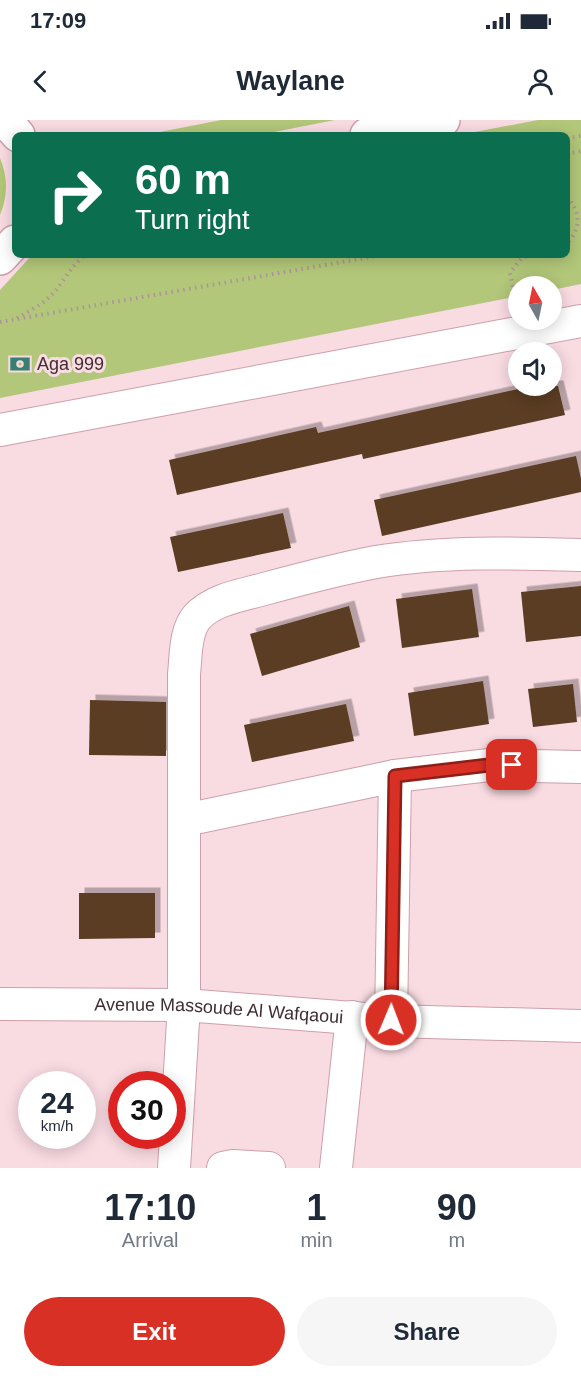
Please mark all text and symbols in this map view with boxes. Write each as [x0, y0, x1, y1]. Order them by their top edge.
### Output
text: 17:09 [30, 8, 86, 33]
icon: back [24, 65, 57, 98]
icon: person [524, 65, 557, 98]
text: Waylane [236, 66, 345, 96]
icon: right [36, 156, 114, 234]
text: 60 m [135, 156, 231, 203]
text: Turn right [135, 205, 250, 235]
north arrow [508, 276, 562, 330]
map controls [508, 276, 562, 396]
button: sound [508, 342, 562, 396]
bank icon: Aga 999 [8, 352, 32, 376]
place label: Aga 999 [37, 354, 104, 374]
pin [486, 739, 537, 790]
icon: arrive [495, 748, 528, 781]
position arrow [359, 988, 423, 1052]
street label: Avenue Massoude Al Wafqaoui [94, 995, 344, 1027]
speed limit sign: 30 [108, 1071, 186, 1149]
text: 24 [40, 1086, 74, 1119]
text: km/h [41, 1117, 73, 1134]
text: 17:10 [104, 1187, 196, 1228]
text: 1 [306, 1187, 327, 1228]
text: 90 [437, 1187, 477, 1228]
text: Arrival [122, 1229, 179, 1251]
text: min [300, 1229, 333, 1251]
text: m [448, 1229, 465, 1251]
button: Exit [24, 1297, 285, 1366]
button: Share [297, 1297, 557, 1366]

